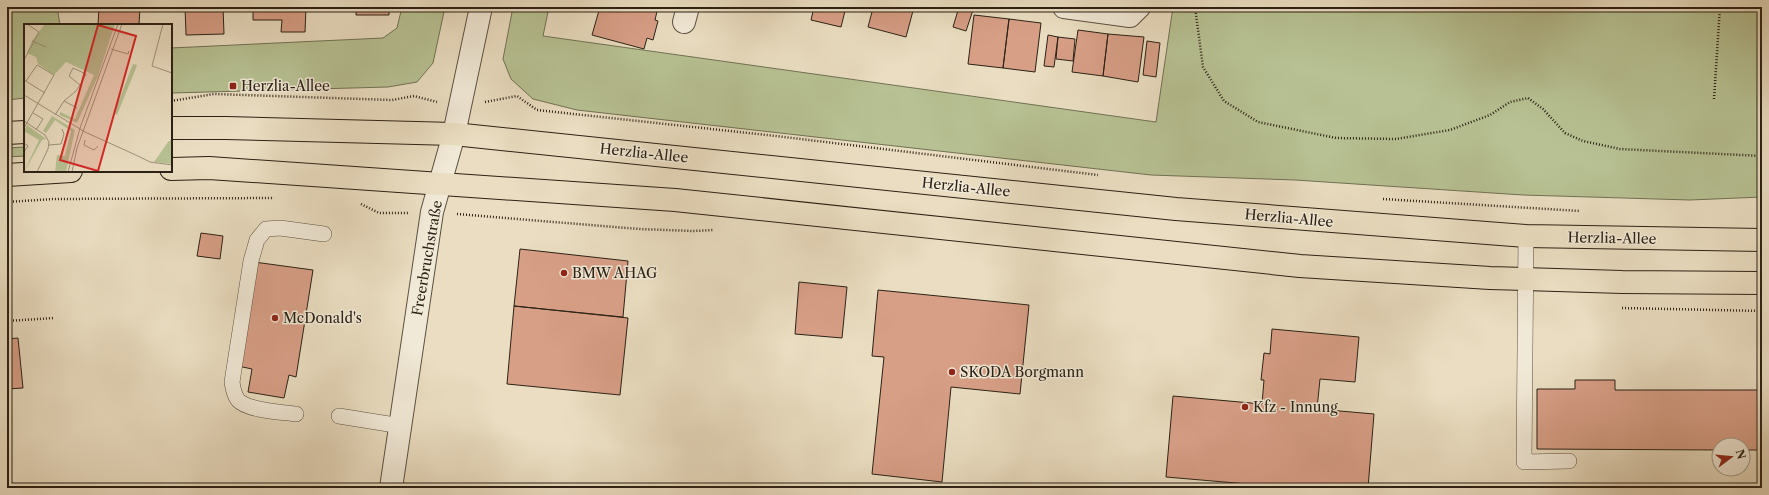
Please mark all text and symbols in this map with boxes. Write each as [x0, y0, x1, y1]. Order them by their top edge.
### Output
inset map [24, 24, 172, 172]
place label: Herzlia-Allee [241, 77, 330, 95]
marker: Herzlia-Allee [228, 81, 238, 91]
street label: Herzlia-Allee [599, 139, 689, 167]
street label: Herzlia-Allee [921, 173, 1011, 201]
street label: Freerbruchstraße [408, 199, 446, 317]
street label: Herzlia-Allee [1244, 205, 1334, 231]
street label: Herzlia-Allee [1567, 228, 1657, 248]
place label: BMW AHAG [572, 264, 657, 282]
marker: BMW AHAG [559, 268, 569, 278]
place label: McDonald's [283, 309, 362, 327]
marker: McDonald's [270, 313, 280, 323]
place label: SKODA Borgmann [960, 363, 1084, 381]
marker: SKODA Borgmann [947, 367, 957, 377]
place label: Kfz - Innung [1253, 398, 1338, 416]
marker: Kfz - Innung [1240, 402, 1250, 412]
north arrow [1711, 437, 1751, 477]
text: N [1733, 448, 1749, 461]

